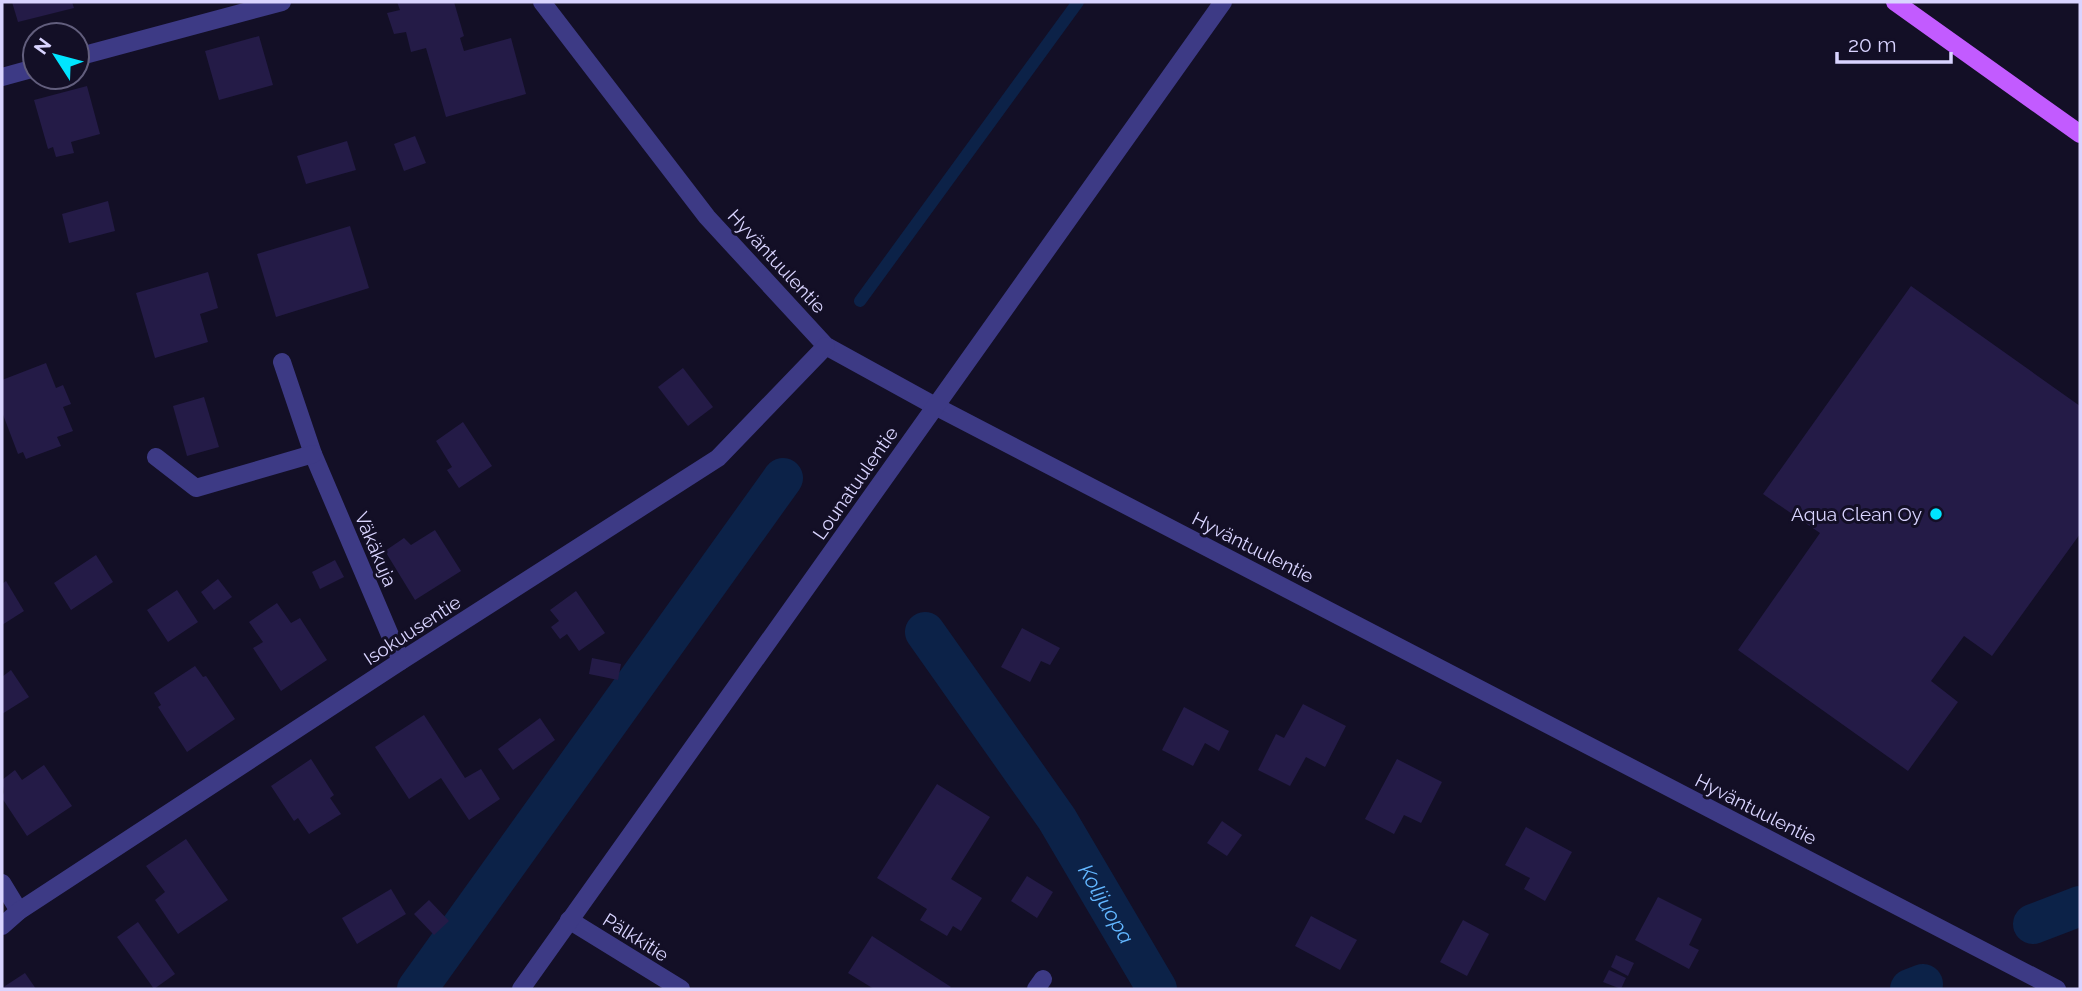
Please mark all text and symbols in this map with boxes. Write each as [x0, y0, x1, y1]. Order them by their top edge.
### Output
north arrow [21, 21, 91, 91]
scale bar [1837, 21, 1951, 65]
text: 20 m [1848, 32, 1896, 57]
text: N [29, 34, 55, 58]
street label: Hyväntuulentie [723, 205, 831, 317]
street label: Lounatuulentie [808, 422, 902, 544]
place label: Aqua Clean Oy [1791, 503, 1922, 525]
marker: Aqua Clean Oy [1928, 506, 1944, 522]
street label: Hyväntuulentie [1189, 507, 1317, 587]
street label: Väkäkuja [351, 509, 401, 589]
street label: Isokuusentie [360, 591, 464, 669]
street label: Hyväntuulentie [1692, 769, 1820, 849]
water label: Kolijuopa [1074, 859, 1140, 948]
street label: Pälkkitie [599, 908, 673, 966]

